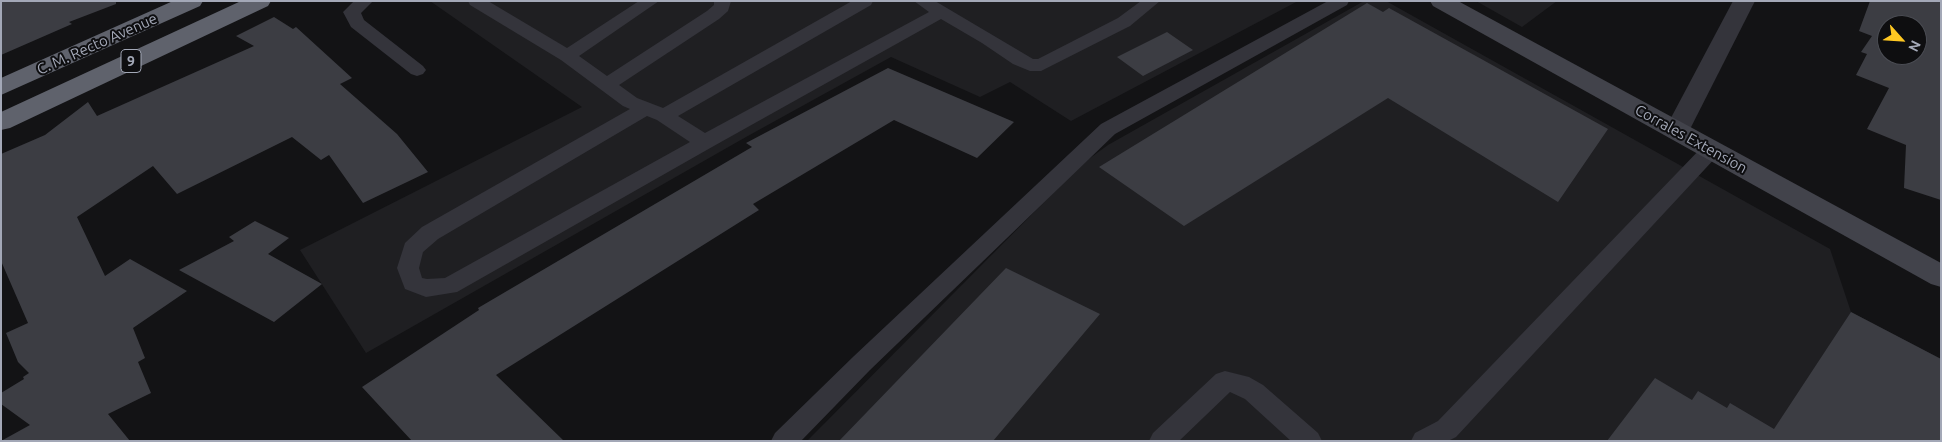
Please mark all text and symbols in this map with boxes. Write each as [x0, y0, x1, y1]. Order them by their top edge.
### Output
street label: C. M. Recto Avenue [34, 9, 160, 79]
north arrow [1877, 15, 1927, 65]
text: N [1905, 38, 1924, 54]
road number: 9 [121, 49, 141, 72]
street label: Corrales Extension [1632, 101, 1750, 177]

